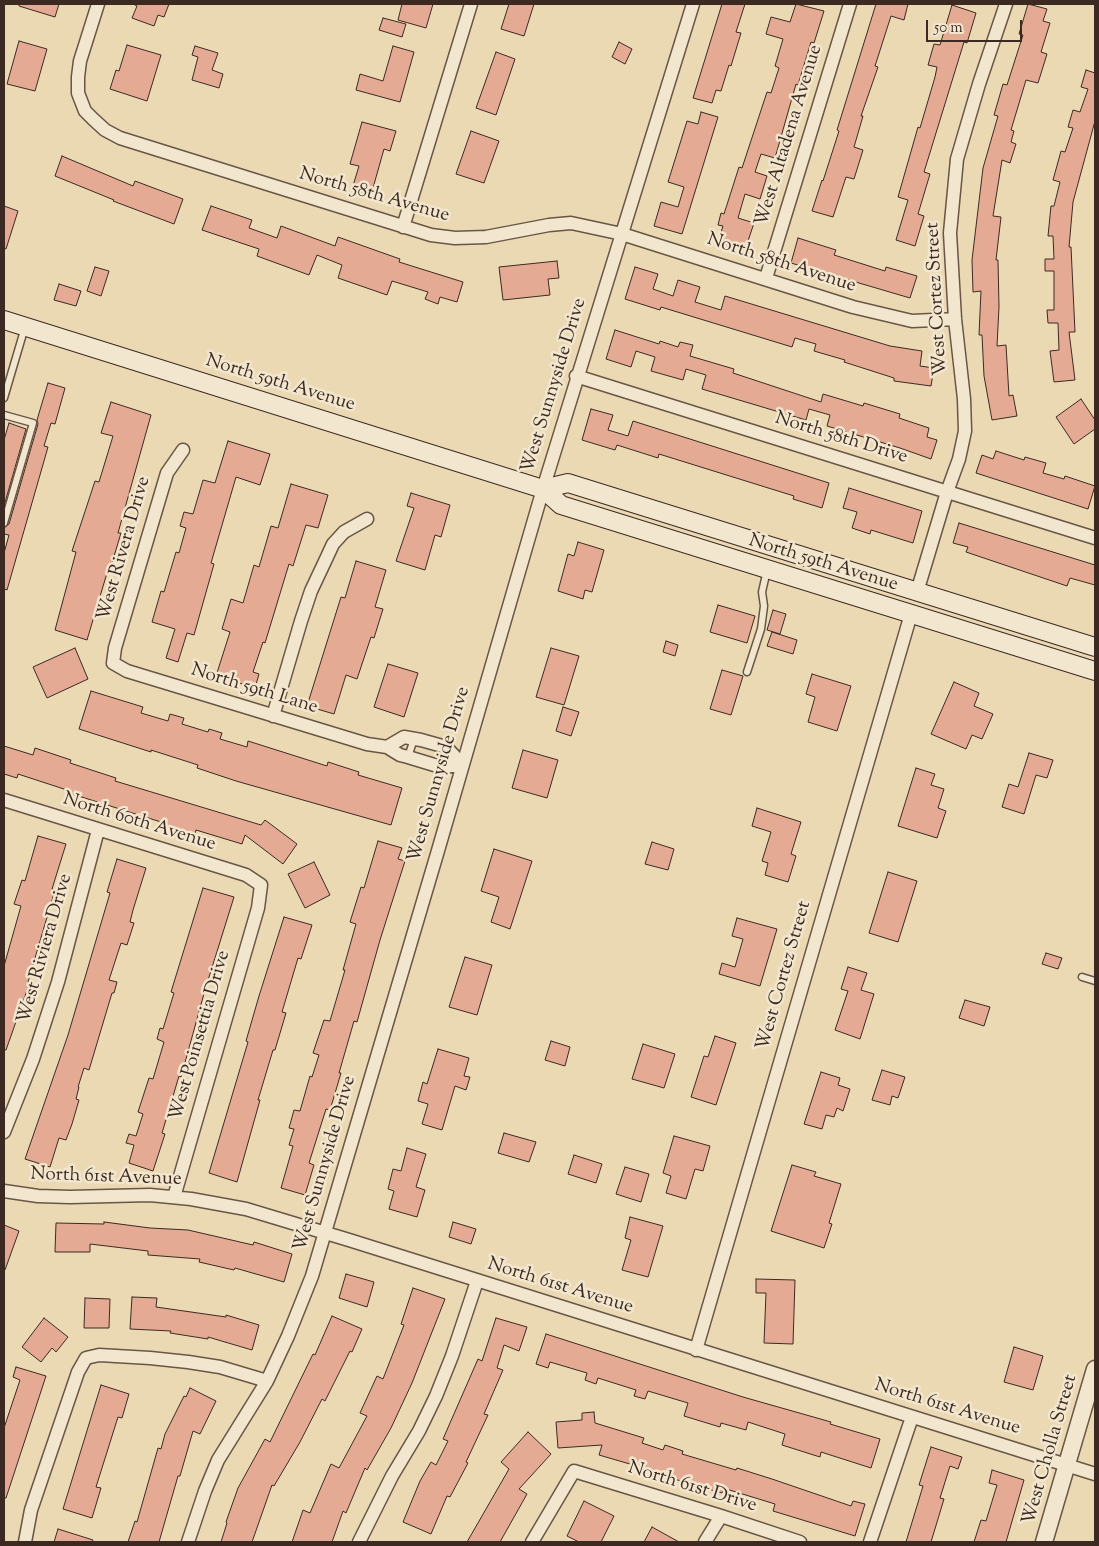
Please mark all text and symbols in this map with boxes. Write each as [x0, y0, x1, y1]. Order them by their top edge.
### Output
scale bar [929, 10, 1025, 42]
text: 50 m [934, 18, 963, 39]
street label: West Altadena Avenue [752, 43, 828, 229]
street label: North 58th Avenue [296, 164, 452, 228]
street label: West Cortez Street [923, 221, 953, 377]
street label: North 58th Avenue [704, 229, 858, 299]
street label: West Sunnyside Drive [518, 296, 592, 476]
street label: North 59th Avenue [203, 350, 357, 418]
street label: North 58th Drive [772, 408, 910, 470]
street label: West Rivera Drive [94, 474, 156, 624]
street label: North 59th Avenue [746, 530, 900, 598]
street label: North 59th Lane [188, 660, 320, 720]
street label: West Sunnyside Drive [404, 685, 476, 865]
street label: North 60th Avenue [60, 789, 218, 857]
street label: West Riviera Drive [14, 871, 78, 1027]
street label: West Cortez Street [753, 899, 817, 1053]
street label: West Poinsettia Drive [166, 948, 236, 1124]
street label: West Sunnyside Drive [290, 1074, 362, 1254]
street label: North 61st Avenue [30, 1164, 182, 1192]
street label: North 61st Avenue [484, 1254, 636, 1320]
street label: West Cholla Street [1019, 1372, 1083, 1528]
street label: North 61st Avenue [871, 1375, 1023, 1441]
street label: North 61st Drive [625, 1458, 759, 1518]

